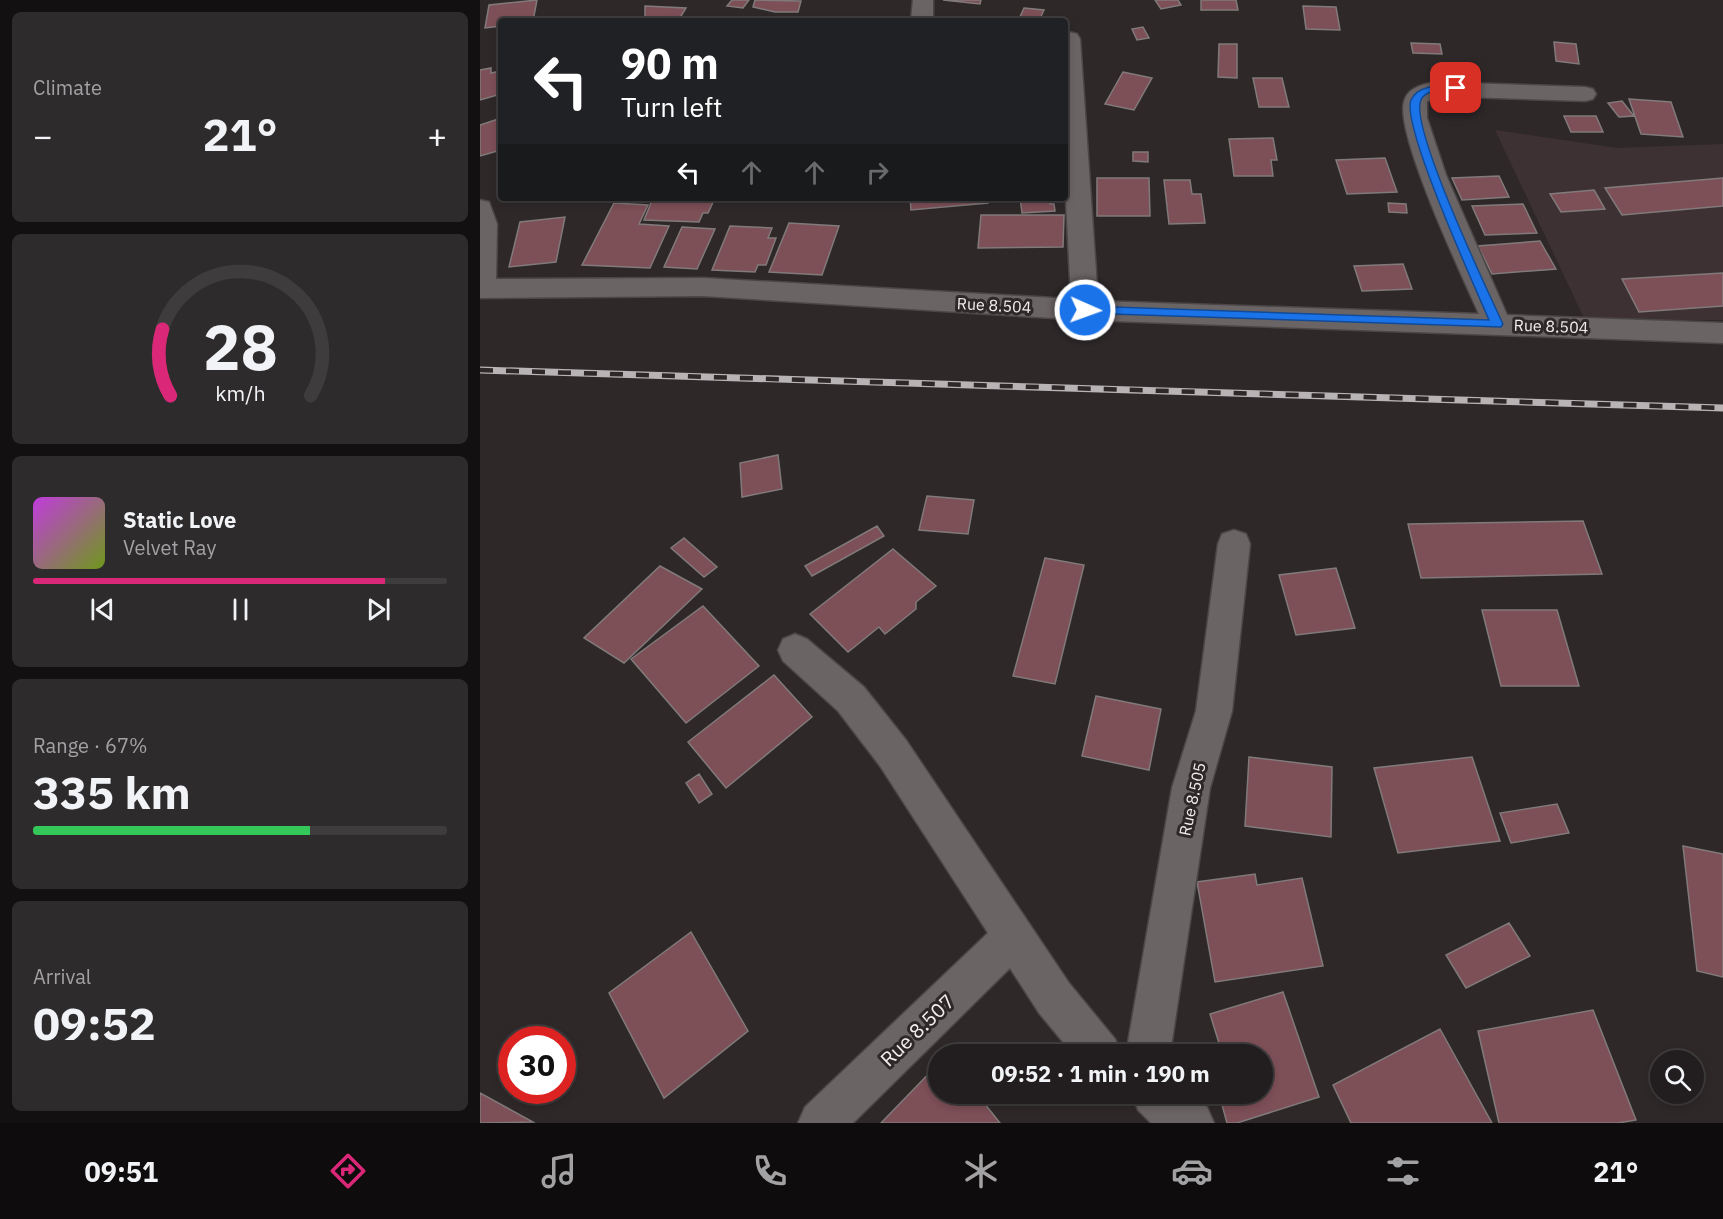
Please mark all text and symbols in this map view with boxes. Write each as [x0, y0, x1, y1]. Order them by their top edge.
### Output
text: 90 m [621, 36, 719, 91]
icon: left [522, 42, 600, 120]
pin [1430, 62, 1481, 113]
icon: arrive [1439, 71, 1472, 104]
text: Climate [33, 74, 102, 101]
text: Turn left [621, 89, 722, 124]
text: 21° [202, 105, 278, 163]
text: − [33, 114, 53, 157]
text: + [427, 114, 447, 157]
icon: left [672, 156, 705, 189]
icon: ahead [735, 156, 768, 189]
icon: ahead [798, 156, 831, 189]
icon: right [861, 156, 894, 189]
position arrow [1053, 278, 1117, 342]
street label: Rue 8.504 [956, 293, 1032, 317]
text: 28 [203, 306, 277, 387]
street label: Rue 8.504 [1513, 315, 1589, 337]
text: km/h [215, 380, 265, 408]
text: Static Love [123, 505, 236, 534]
text: Velvet Ray [123, 534, 216, 561]
icon: previous [86, 593, 119, 626]
icon: pause [224, 593, 257, 626]
icon: next [362, 593, 395, 626]
text: Range · 67% [33, 732, 148, 759]
street label: Rue 8.505 [1174, 760, 1210, 838]
text: 335 km [33, 763, 191, 821]
text: Arrival [33, 963, 91, 990]
street label: Rue 8.507 [874, 988, 960, 1072]
text: 09:52 [33, 994, 156, 1052]
speed limit sign: 30 [498, 1026, 576, 1104]
map controls [1650, 1050, 1704, 1104]
button: search [1650, 1050, 1704, 1104]
text: 09:52 · 1 min · 190 m [991, 1059, 1210, 1088]
icon: directions [327, 1150, 369, 1192]
icon: music [538, 1150, 580, 1192]
icon: phone [749, 1150, 791, 1192]
icon: climate [960, 1150, 1002, 1192]
icon: car [1171, 1150, 1213, 1192]
icon: filters [1382, 1150, 1424, 1192]
text: 09:51 [85, 1154, 158, 1189]
text: 21° [1593, 1154, 1638, 1189]

